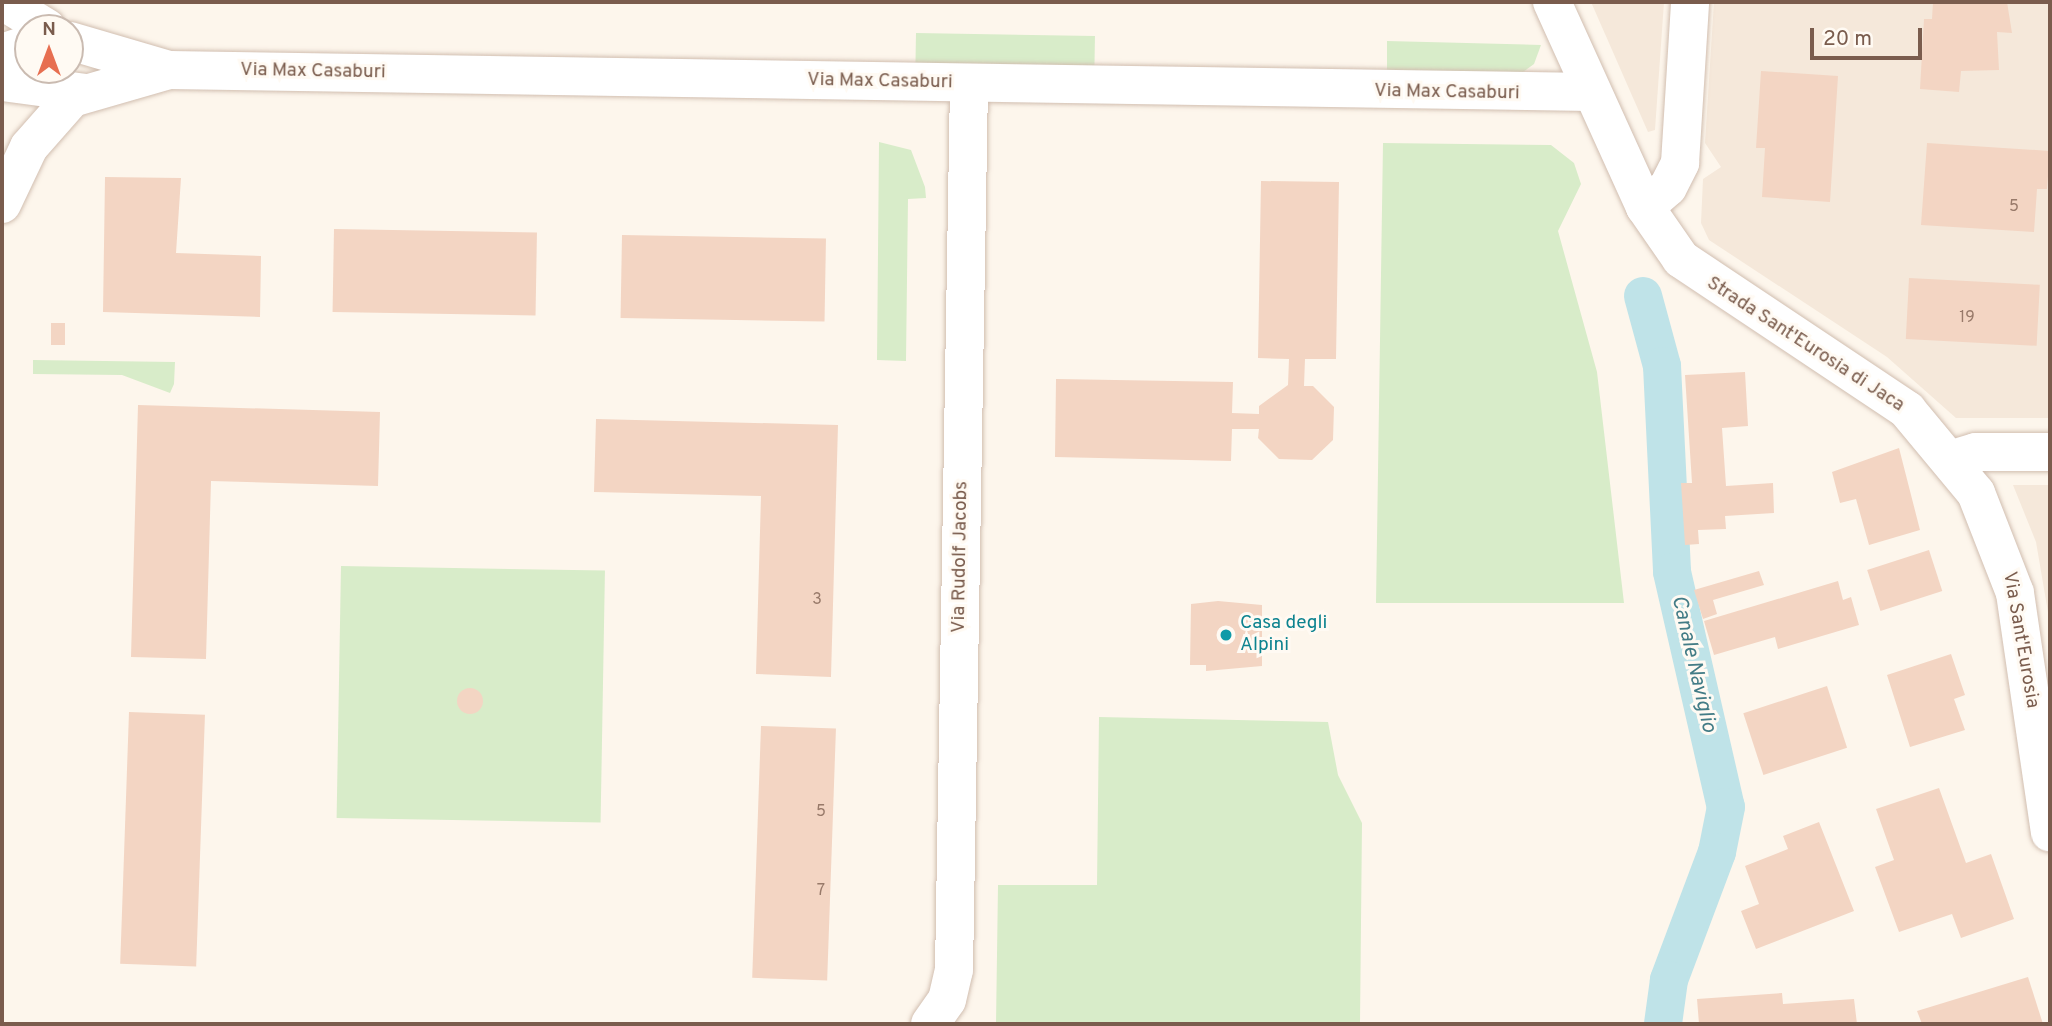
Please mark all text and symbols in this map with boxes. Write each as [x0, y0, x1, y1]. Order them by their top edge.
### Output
north arrow [14, 14, 84, 84]
scale bar [1814, 14, 1926, 58]
text: N [42, 18, 56, 42]
text: 20 m [1823, 26, 1872, 53]
street label: Via Max Casaburi [240, 59, 386, 85]
street label: Via Max Casaburi [807, 69, 953, 95]
street label: Via Max Casaburi [1374, 80, 1520, 106]
house number: 5 [2009, 197, 2019, 217]
street label: Strada Sant'Eurosia di Jaca [1702, 273, 1908, 417]
house number: 19 [1959, 308, 1975, 328]
street label: Via Rudolf Jacobs [948, 481, 974, 633]
street label: Via Sant'Eurosia [1997, 570, 2043, 710]
house number: 3 [812, 590, 822, 610]
water label: Canale Naviglio [1665, 593, 1721, 735]
place label: Casa degli Alpini [1240, 613, 1327, 657]
marker: Casa degli Alpini [1218, 627, 1234, 643]
house number: 5 [816, 802, 826, 822]
house number: 7 [817, 881, 825, 901]

